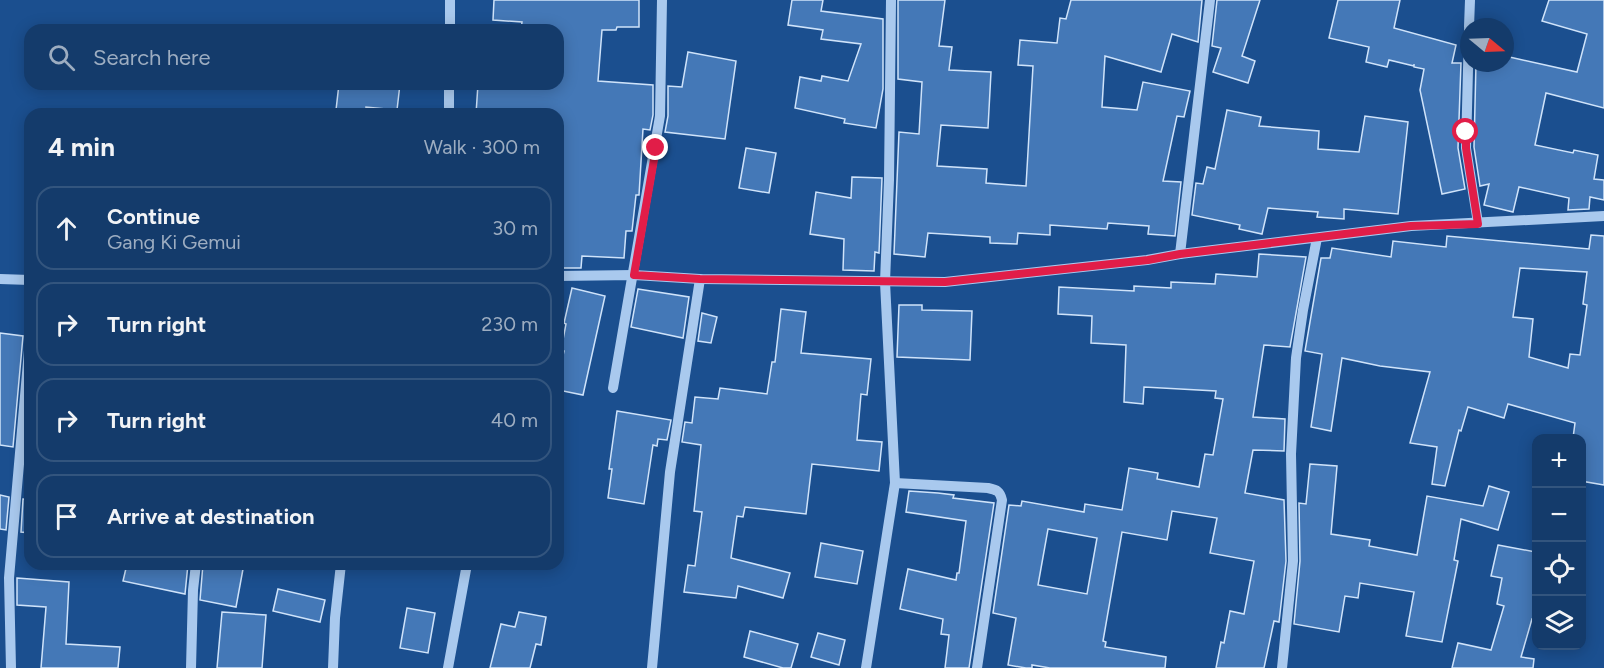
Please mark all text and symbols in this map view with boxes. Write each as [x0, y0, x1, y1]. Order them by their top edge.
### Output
north arrow [1460, 18, 1514, 72]
search box [24, 24, 564, 90]
icon: search [45, 41, 78, 74]
text: Search here [93, 44, 211, 71]
route start [1452, 118, 1478, 144]
text: 4 min [48, 131, 115, 163]
route end [642, 134, 668, 160]
text: Walk · 300 m [424, 135, 540, 159]
text: Continue [107, 203, 200, 230]
icon: ahead [50, 212, 83, 245]
text: 30 m [492, 216, 538, 240]
text: Gang Ki Gemui [107, 230, 241, 254]
icon: right [50, 308, 83, 341]
text: Turn right [107, 311, 206, 338]
text: 230 m [481, 312, 538, 336]
icon: right [50, 404, 83, 437]
text: Turn right [107, 407, 206, 434]
text: 40 m [491, 408, 538, 432]
map controls [1532, 434, 1586, 650]
button: + [1532, 434, 1586, 488]
button: − [1532, 488, 1586, 542]
icon: arrive [50, 500, 83, 533]
text: Arrive at destination [107, 503, 315, 530]
button: locate [1532, 542, 1586, 596]
button: layers [1532, 596, 1586, 650]

